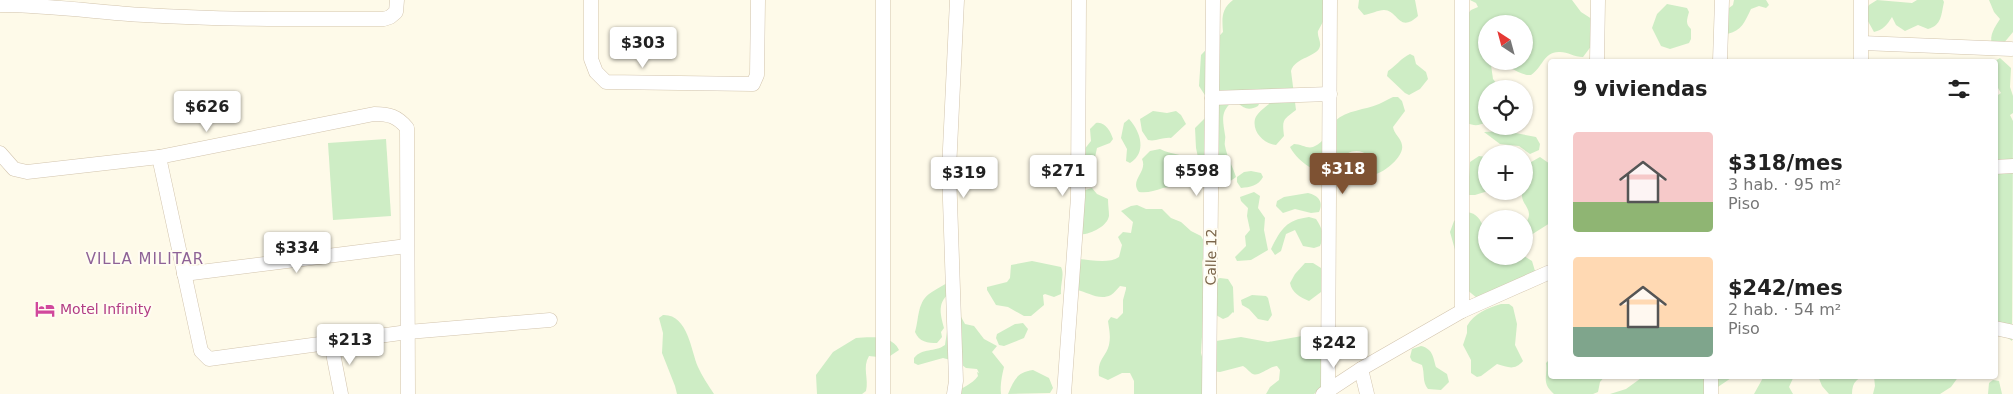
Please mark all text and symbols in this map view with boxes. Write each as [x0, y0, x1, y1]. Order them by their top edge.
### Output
north arrow [1478, 15, 1532, 70]
map controls [1478, 15, 1533, 265]
pin: $303 [613, 27, 673, 69]
text: $303 [621, 33, 665, 52]
icon: filters [1945, 75, 1973, 103]
text: 9 viviendas [1573, 77, 1708, 101]
button: locate [1478, 80, 1533, 135]
pin: $626 [177, 90, 237, 133]
text: $626 [185, 97, 229, 116]
button: + [1478, 145, 1533, 200]
text: $318/mes [1728, 151, 1843, 175]
pin: $318 [1313, 152, 1373, 195]
icon: home [1613, 152, 1673, 212]
pin: $271 [1033, 154, 1093, 197]
pin: $598 [1167, 154, 1227, 197]
pin: $319 [934, 156, 994, 199]
text: $318 [1321, 159, 1365, 178]
text: $271 [1041, 161, 1085, 180]
text: $598 [1175, 161, 1219, 180]
text: $319 [942, 163, 986, 182]
text: 3 hab. · 95 m² [1728, 175, 1841, 194]
text: Piso [1728, 194, 1760, 213]
button: − [1478, 210, 1533, 265]
street label: Calle 12 [1203, 228, 1219, 286]
pin: $334 [267, 232, 327, 274]
text: $334 [275, 238, 319, 257]
district label: VILLA MILITAR [86, 250, 204, 268]
text: $242/mes [1728, 276, 1843, 300]
icon: home [1613, 277, 1673, 337]
hotel icon: Motel Infinity [34, 298, 56, 320]
text: 2 hab. · 54 m² [1728, 300, 1841, 319]
place label: Motel Infinity [60, 301, 151, 317]
text: Piso [1728, 319, 1760, 338]
pin: $213 [320, 324, 380, 366]
pin: $242 [1304, 326, 1364, 369]
text: $213 [328, 330, 372, 349]
text: $242 [1312, 333, 1356, 352]

